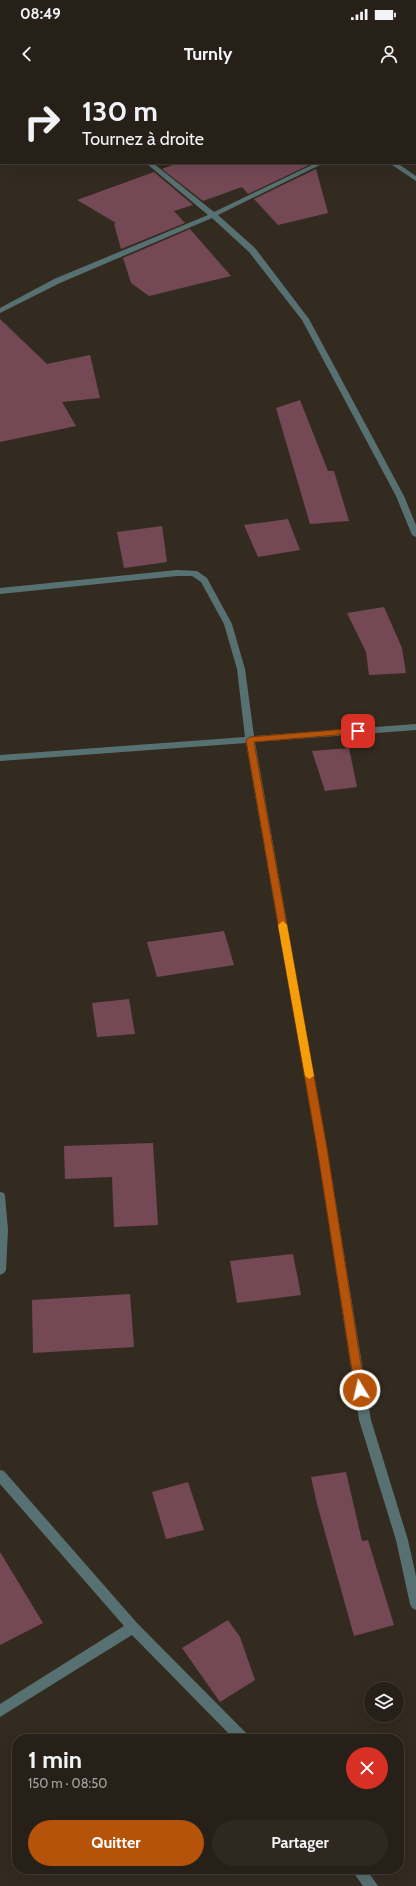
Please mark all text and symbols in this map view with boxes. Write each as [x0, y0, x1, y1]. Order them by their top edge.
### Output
text: 08:49 [20, 5, 61, 23]
icon: back [16, 43, 38, 65]
text: Turnly [184, 43, 232, 65]
icon: person [378, 43, 400, 65]
text: 130 m [82, 94, 158, 128]
icon: right [16, 96, 68, 148]
text: Tournez à droite [82, 128, 204, 150]
pin [341, 714, 375, 748]
icon: arrive [347, 720, 369, 742]
position arrow [339, 1369, 381, 1411]
map controls [364, 1682, 404, 1722]
button: layers [364, 1682, 404, 1722]
text: 1 min [28, 1745, 82, 1774]
button: close [346, 1747, 388, 1789]
text: 150 m · 08:50 [28, 1775, 107, 1791]
button: Quitter [28, 1820, 204, 1866]
button: Partager [212, 1820, 388, 1866]

